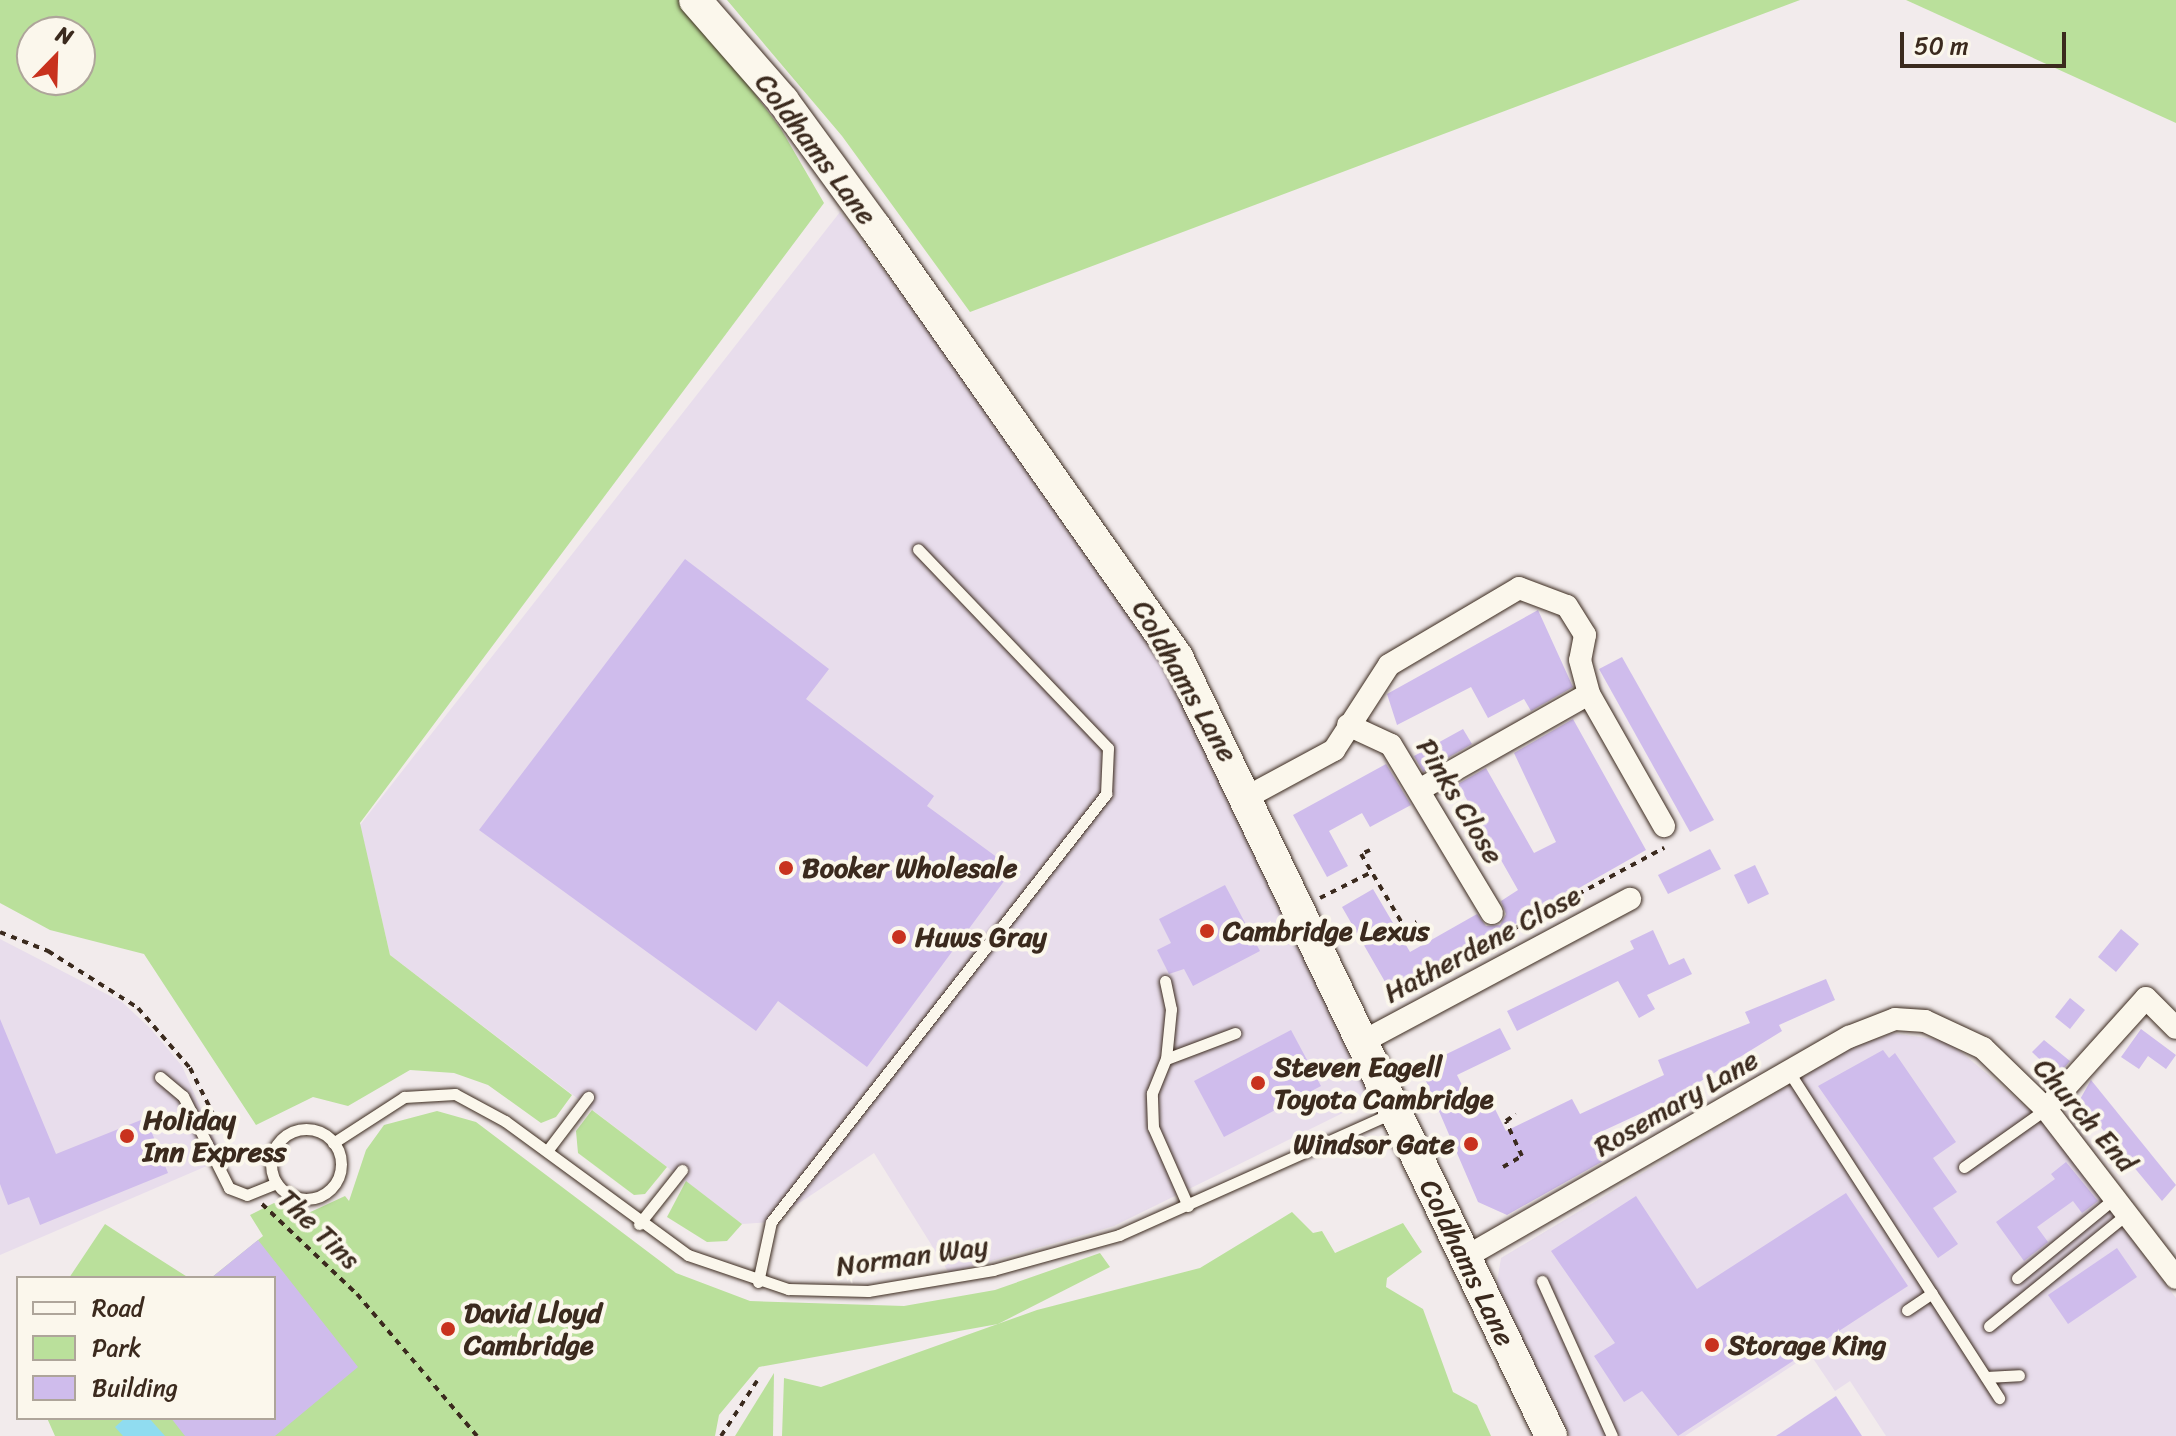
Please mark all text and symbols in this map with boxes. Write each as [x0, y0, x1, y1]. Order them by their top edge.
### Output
text: N [50, 14, 79, 56]
north arrow [16, 16, 96, 96]
scale bar [1904, 16, 2070, 66]
text: 50 m [1914, 25, 1969, 67]
street label: Coldhams Lane [748, 66, 884, 232]
street label: Coldhams Lane [1125, 594, 1245, 768]
street label: Pinks Close [1409, 732, 1511, 870]
place label: Booker Wholesale [802, 851, 1016, 885]
marker: Booker Wholesale [777, 859, 795, 877]
street label: Hatherdene Close [1378, 878, 1586, 1010]
place label: Cambridge Lexus [1223, 914, 1429, 948]
place label: Huws Gray [915, 920, 1047, 954]
marker: Cambridge Lexus [1198, 922, 1216, 940]
marker: Huws Gray [890, 928, 908, 946]
street label: Rosemary Lane [1588, 1042, 1764, 1164]
place label: Steven Eagell Toyota Cambridge [1274, 1050, 1493, 1116]
street label: Church End [2026, 1051, 2144, 1179]
marker: Steven Eagell Toyota Cambridge [1249, 1074, 1267, 1092]
place label: Holiday Inn Express [143, 1103, 288, 1169]
marker: Holiday Inn Express [118, 1127, 136, 1145]
place label: Windsor Gate [1293, 1127, 1455, 1161]
marker: Windsor Gate [1462, 1135, 1480, 1153]
street label: Coldhams Lane [1412, 1174, 1522, 1352]
street label: The Tins [270, 1181, 368, 1277]
street label: Norman Way [834, 1229, 990, 1283]
legend [16, 1276, 276, 1420]
text: Road [92, 1287, 143, 1329]
place label: David Lloyd Cambridge [464, 1296, 602, 1362]
marker: David Lloyd Cambridge [439, 1320, 457, 1338]
text: Park [92, 1327, 141, 1369]
place label: Storage King [1728, 1328, 1886, 1362]
marker: Storage King [1703, 1336, 1721, 1354]
text: Building [92, 1367, 178, 1409]

